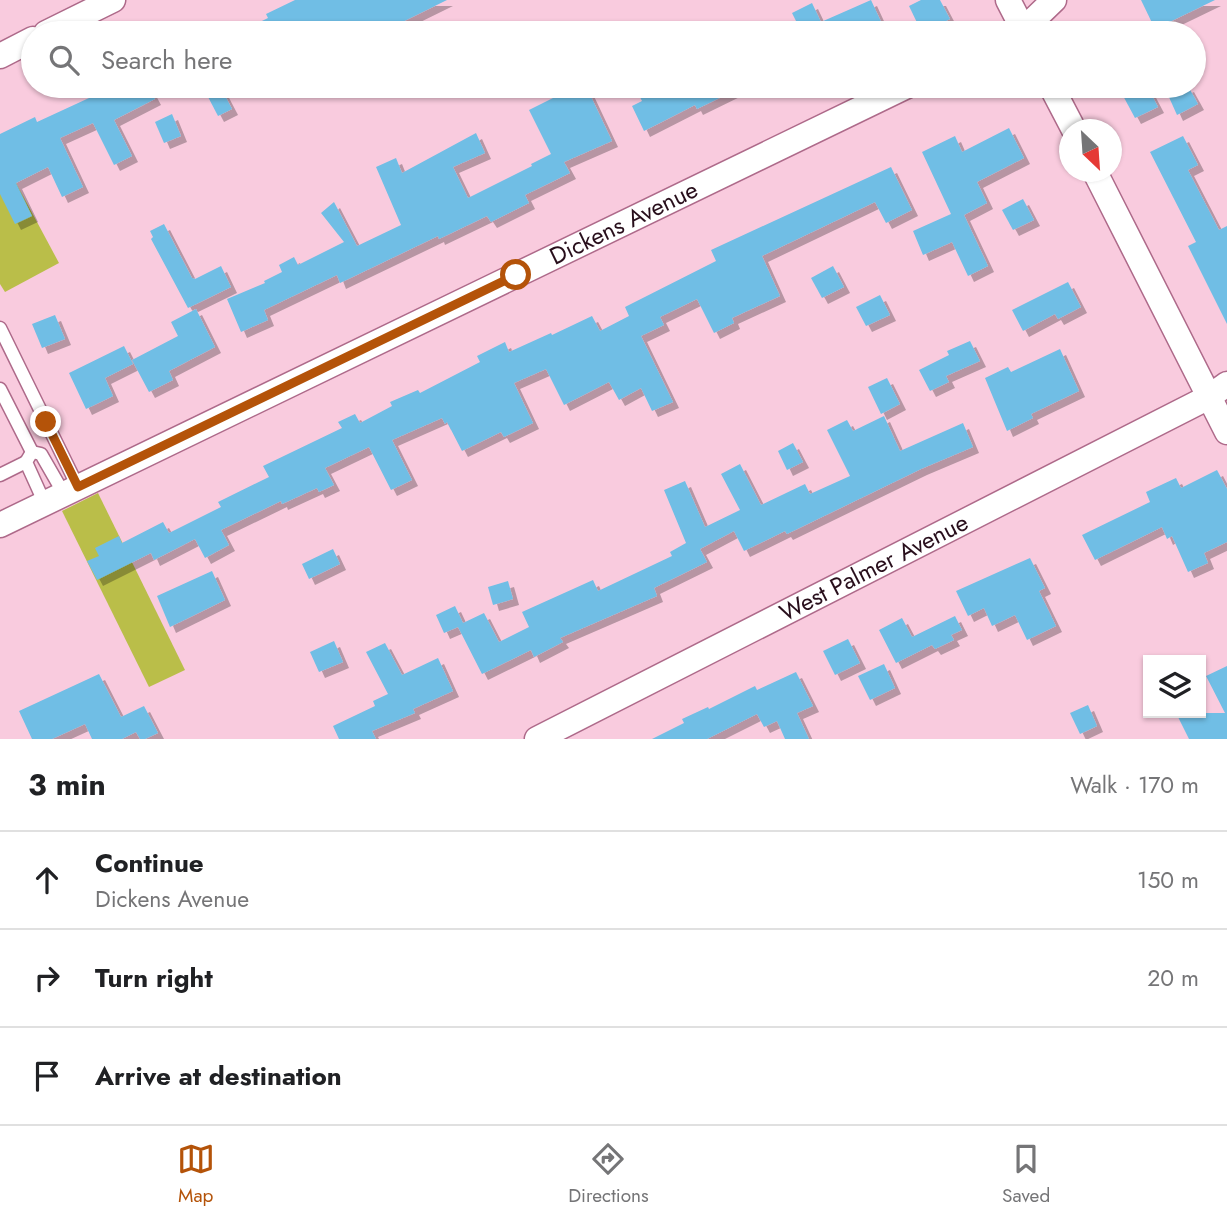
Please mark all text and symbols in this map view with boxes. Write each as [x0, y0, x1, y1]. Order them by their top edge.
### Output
search box [21, 21, 1206, 98]
icon: search [45, 41, 83, 79]
text: Search here [101, 41, 233, 79]
north arrow [1059, 119, 1122, 182]
street label: Dickens Avenue [543, 172, 704, 273]
route start [500, 259, 531, 290]
route end [30, 406, 61, 437]
street label: West Palmer Avenue [773, 504, 974, 630]
map controls [1143, 655, 1206, 718]
button: layers [1143, 655, 1206, 718]
text: 3 min [28, 763, 106, 806]
text: Walk · 170 m [1070, 768, 1199, 802]
text: Continue [95, 844, 204, 882]
icon: ahead [28, 861, 66, 899]
text: 150 m [1137, 863, 1199, 897]
text: Dickens Avenue [95, 882, 249, 916]
icon: right [28, 959, 66, 997]
text: Turn right [95, 959, 213, 997]
text: 20 m [1147, 961, 1199, 995]
icon: arrive [28, 1057, 66, 1095]
text: Arrive at destination [95, 1057, 342, 1095]
tab: Map [177, 1140, 215, 1209]
tab: Directions [568, 1140, 649, 1209]
tab: Saved [1002, 1140, 1050, 1209]

